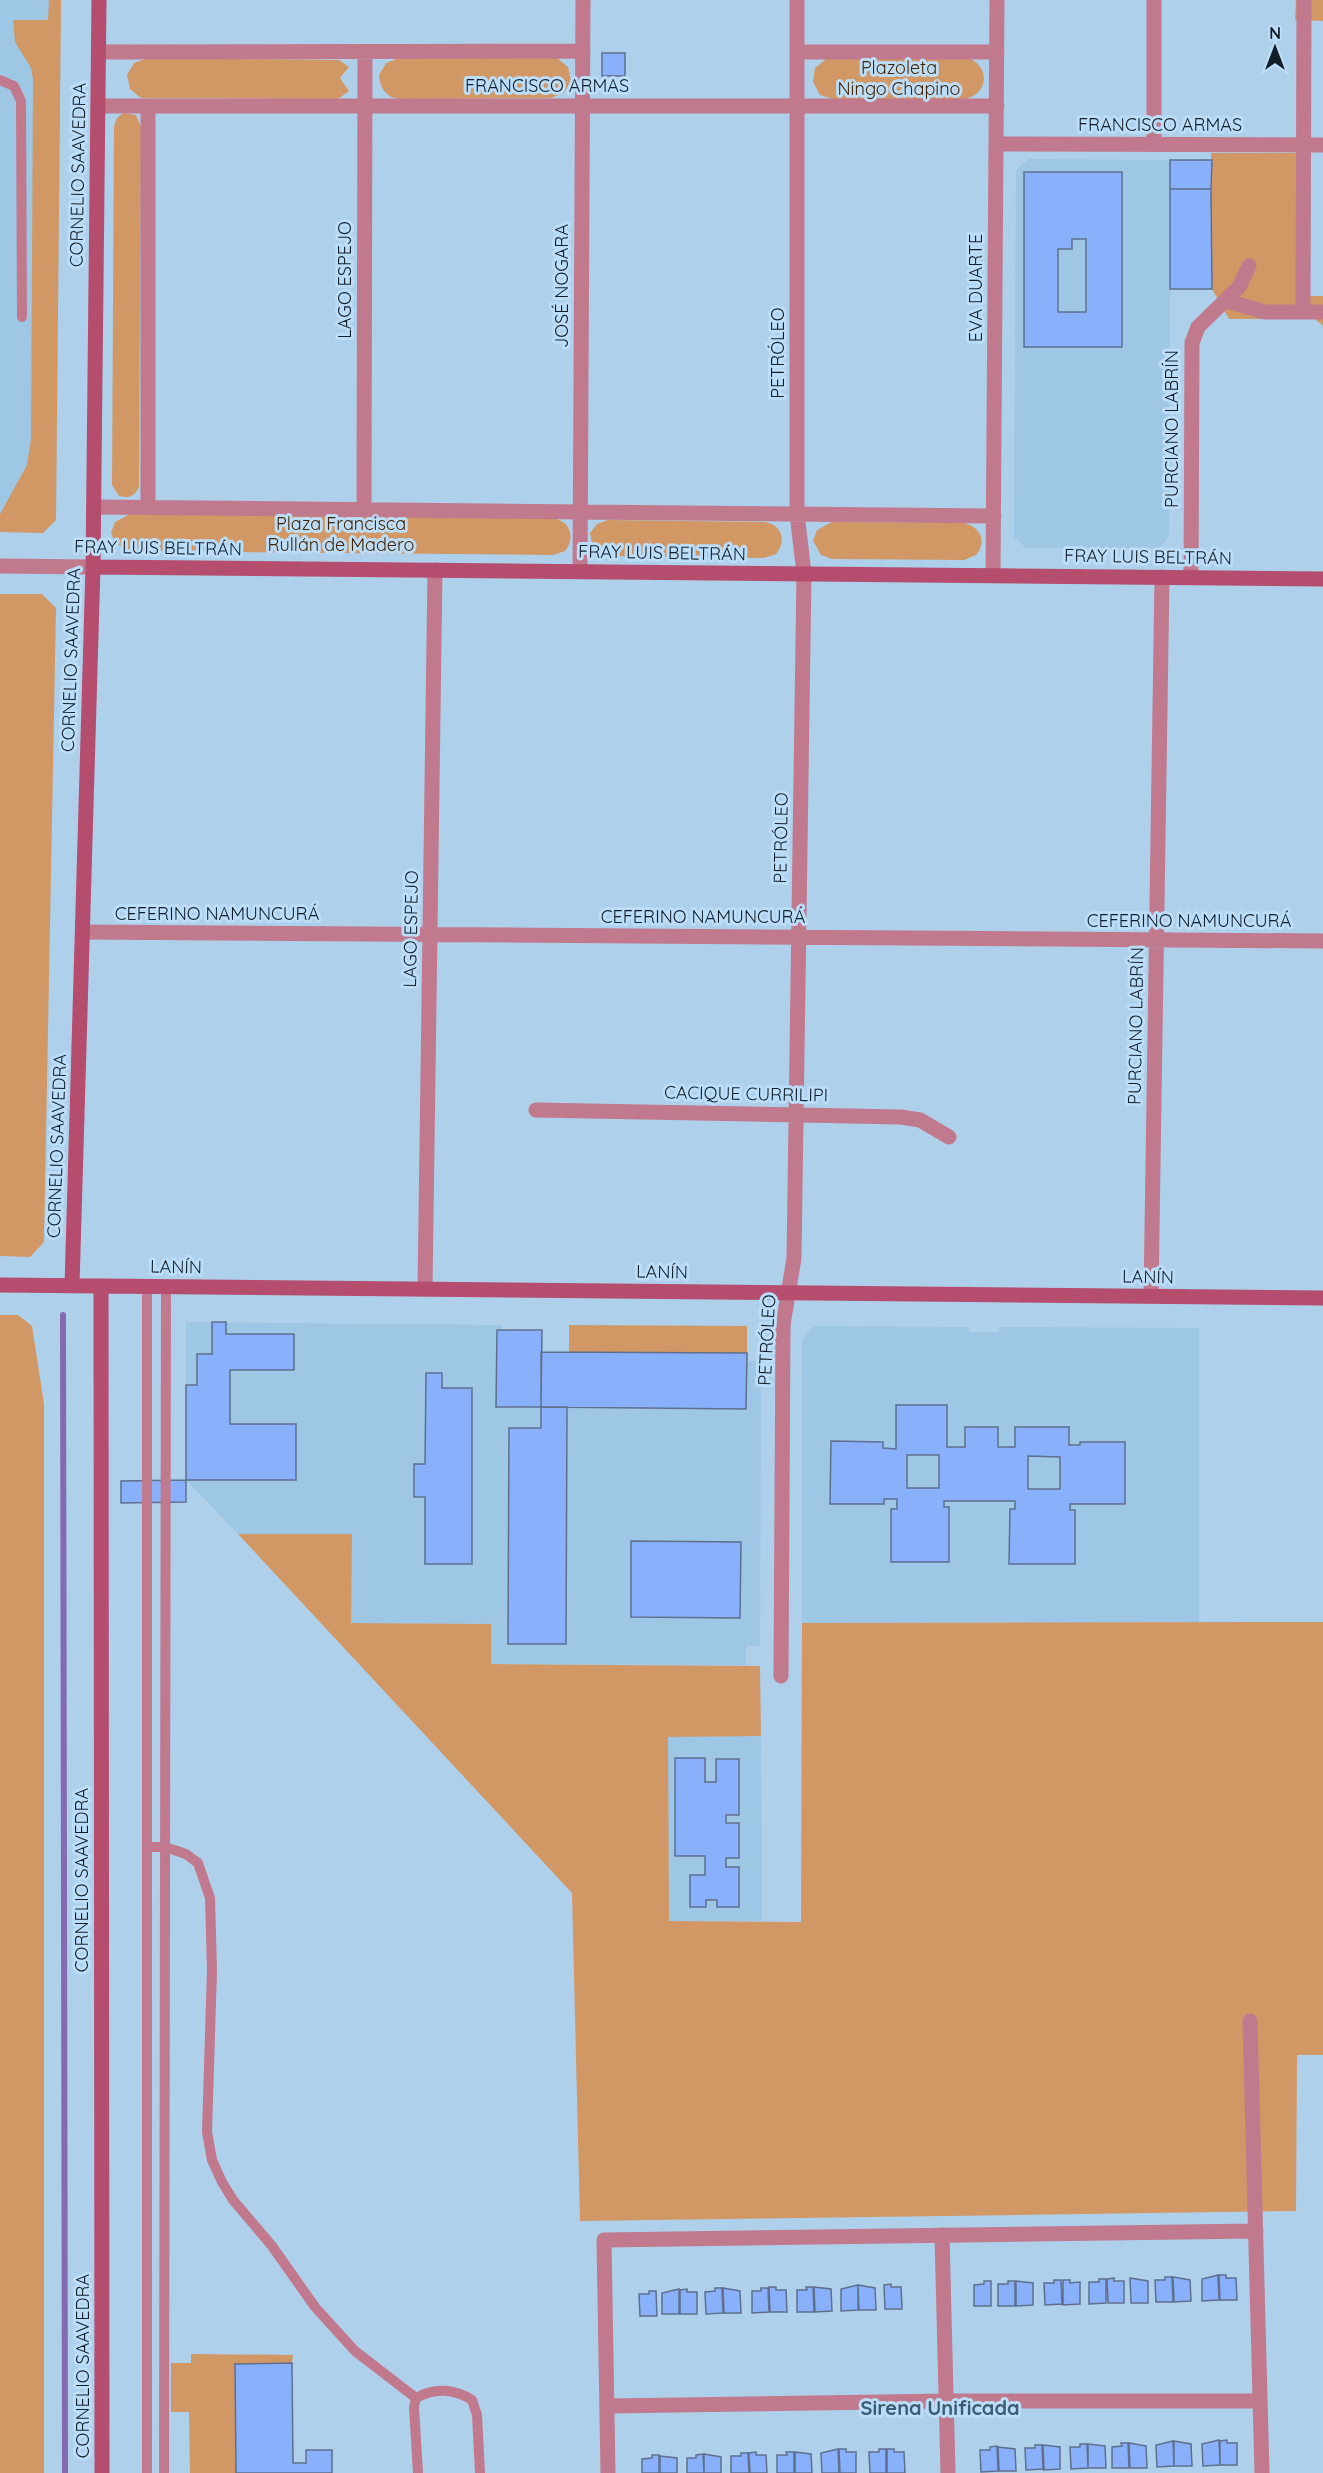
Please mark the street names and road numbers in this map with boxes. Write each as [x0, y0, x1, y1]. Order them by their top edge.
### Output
street label: FRANCISCO ARMAS [465, 74, 629, 97]
street label: CORNELIO SAAVEDRA [64, 82, 91, 267]
street label: FRANCISCO ARMAS [1078, 113, 1242, 136]
street label: LAGO ESPEJO [333, 221, 356, 339]
street label: JOSÉ NOGARA [550, 224, 573, 348]
street label: EVA DUARTE [964, 234, 987, 342]
street label: PETRÓLEO [766, 307, 789, 399]
street label: PURCIANO LABRÍN [1160, 350, 1183, 508]
street label: FRAY LUIS BELTRÁN [74, 535, 242, 560]
street label: FRAY LUIS BELTRÁN [578, 540, 746, 565]
street label: FRAY LUIS BELTRÁN [1064, 544, 1232, 569]
street label: CORNELIO SAAVEDRA [56, 567, 85, 752]
street label: PETRÓLEO [768, 792, 793, 884]
street label: LAGO ESPEJO [398, 870, 423, 988]
street label: CEFERINO NAMUNCURÁ [115, 902, 320, 925]
street label: CEFERINO NAMUNCURÁ [601, 905, 806, 928]
street label: CEFERINO NAMUNCURÁ [1087, 909, 1292, 932]
street label: PURCIANO LABRÍN [1123, 947, 1148, 1105]
street label: CORNELIO SAAVEDRA [42, 1053, 71, 1238]
street label: CACIQUE CURRILIPI [664, 1081, 828, 1106]
street label: LANÍN [150, 1255, 202, 1278]
street label: LANÍN [636, 1260, 688, 1283]
street label: LANÍN [1122, 1265, 1174, 1288]
street label: PETRÓLEO [753, 1294, 780, 1386]
street label: CORNELIO SAAVEDRA [70, 1788, 93, 1972]
street label: CORNELIO SAAVEDRA [71, 2274, 94, 2458]

